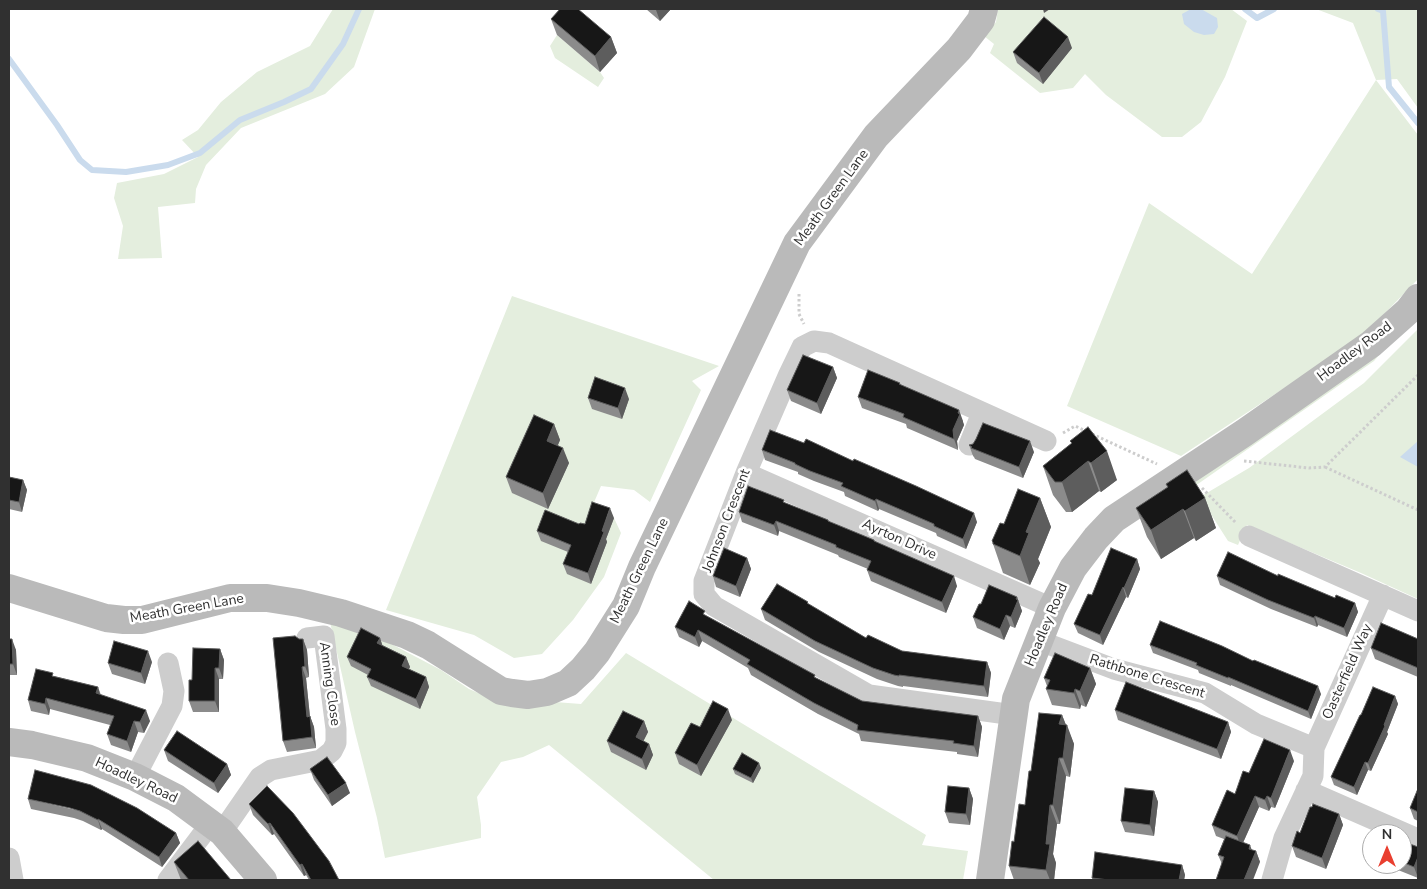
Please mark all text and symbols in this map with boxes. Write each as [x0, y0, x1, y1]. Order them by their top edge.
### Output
street label: Meath Green Lane [791, 146, 873, 250]
street label: Hoadley Road [1314, 319, 1396, 385]
street label: Johnson Crescent [700, 467, 754, 575]
street label: Meath Green Lane [607, 516, 673, 626]
street label: Ayrton Drive [859, 516, 939, 564]
street label: Hoadley Road [1022, 581, 1072, 669]
street label: Meath Green Lane [129, 591, 245, 627]
street label: Oasterfield Way [1319, 622, 1377, 722]
street label: Anning Close [315, 641, 343, 727]
street label: Rathbone Crescent [1087, 651, 1207, 703]
street label: Hoadley Road [92, 755, 180, 807]
north arrow [1362, 824, 1412, 874]
text: N [1382, 825, 1392, 844]

